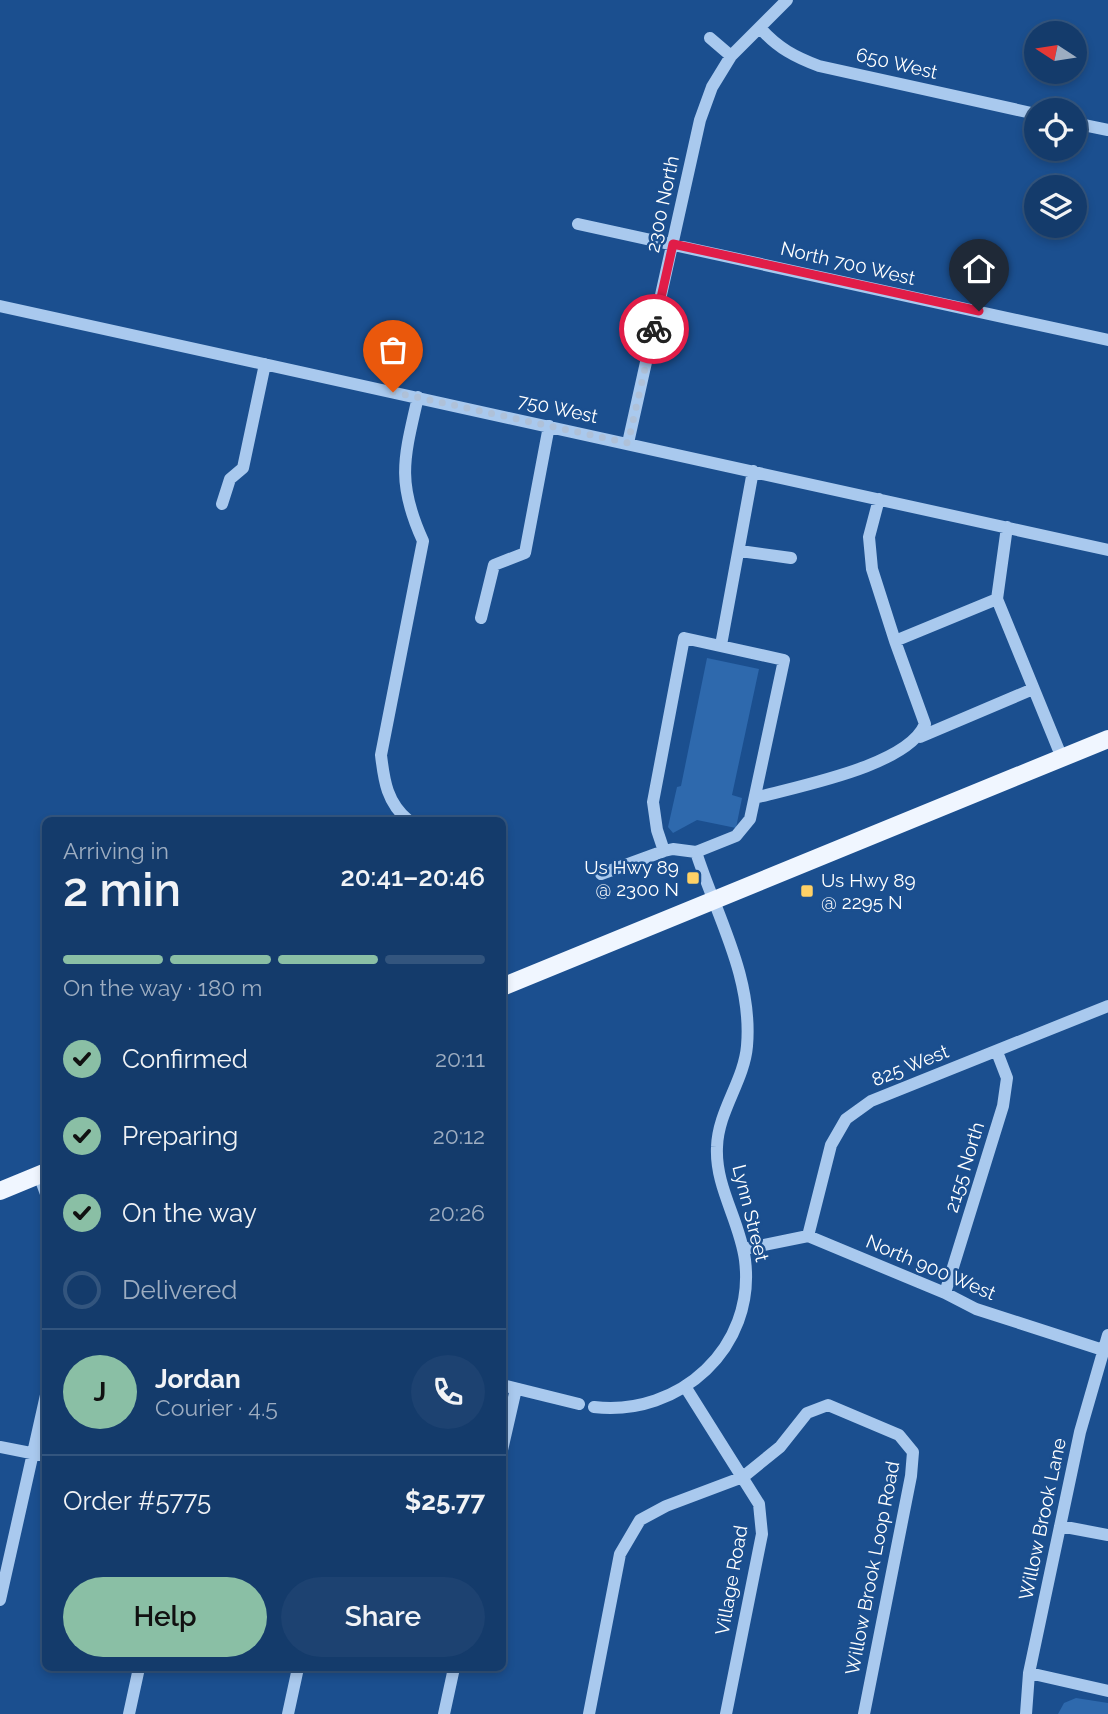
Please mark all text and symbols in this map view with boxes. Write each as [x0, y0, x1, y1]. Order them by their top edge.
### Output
north arrow [1024, 21, 1087, 84]
map controls [1024, 21, 1087, 238]
street label: 650 West [854, 43, 940, 83]
button: locate [1024, 98, 1087, 161]
street label: 2300 North [641, 154, 683, 254]
button: layers [1024, 175, 1087, 238]
street label: North 700 West [778, 237, 918, 289]
pin [949, 239, 1009, 311]
icon: home [960, 250, 998, 288]
courier [619, 294, 689, 364]
icon: bike [635, 310, 673, 348]
pin [363, 320, 423, 392]
icon: bag [374, 331, 412, 369]
street label: 750 West [516, 389, 601, 427]
text: Arriving in [63, 837, 169, 864]
place label: Us Hwy 89 @ 2300 N [584, 856, 679, 900]
text: 20:41–20:46 [340, 862, 485, 892]
text: 2 min [63, 863, 181, 917]
place label: Us Hwy 89 @ 2295 N [821, 869, 916, 913]
marker: Us Hwy 89 @ 2300 N [685, 870, 701, 886]
marker: Us Hwy 89 @ 2295 N [799, 883, 815, 899]
text: On the way · 180 m [63, 974, 262, 1001]
street label: 825 West [868, 1039, 952, 1090]
icon: check [63, 1040, 101, 1078]
text: Confirmed [122, 1044, 248, 1074]
text: 20:11 [435, 1045, 485, 1072]
icon: check [63, 1117, 101, 1155]
street label: 2155 North [940, 1119, 988, 1215]
text: Preparing [122, 1121, 238, 1151]
text: 20:12 [433, 1122, 485, 1149]
street label: Lynn Street [728, 1162, 774, 1265]
icon: check [63, 1194, 101, 1232]
text: On the way [122, 1198, 257, 1228]
text: 20:26 [429, 1199, 485, 1226]
street label: North 900 West [863, 1230, 1000, 1304]
text: Delivered [122, 1275, 237, 1305]
button: phone [411, 1355, 485, 1429]
text: Jordan [155, 1364, 241, 1394]
text: J [94, 1377, 106, 1407]
text: Courier · 4.5 [155, 1394, 278, 1421]
street label: Willow Brook Lane [1014, 1436, 1070, 1602]
street label: Willow Brook Loop Road [840, 1459, 904, 1677]
text: Order #5775 [63, 1486, 211, 1516]
text: $25.77 [405, 1486, 485, 1516]
street label: Village Road [711, 1523, 751, 1637]
button: Help [63, 1577, 267, 1657]
button: Share [281, 1577, 485, 1657]

